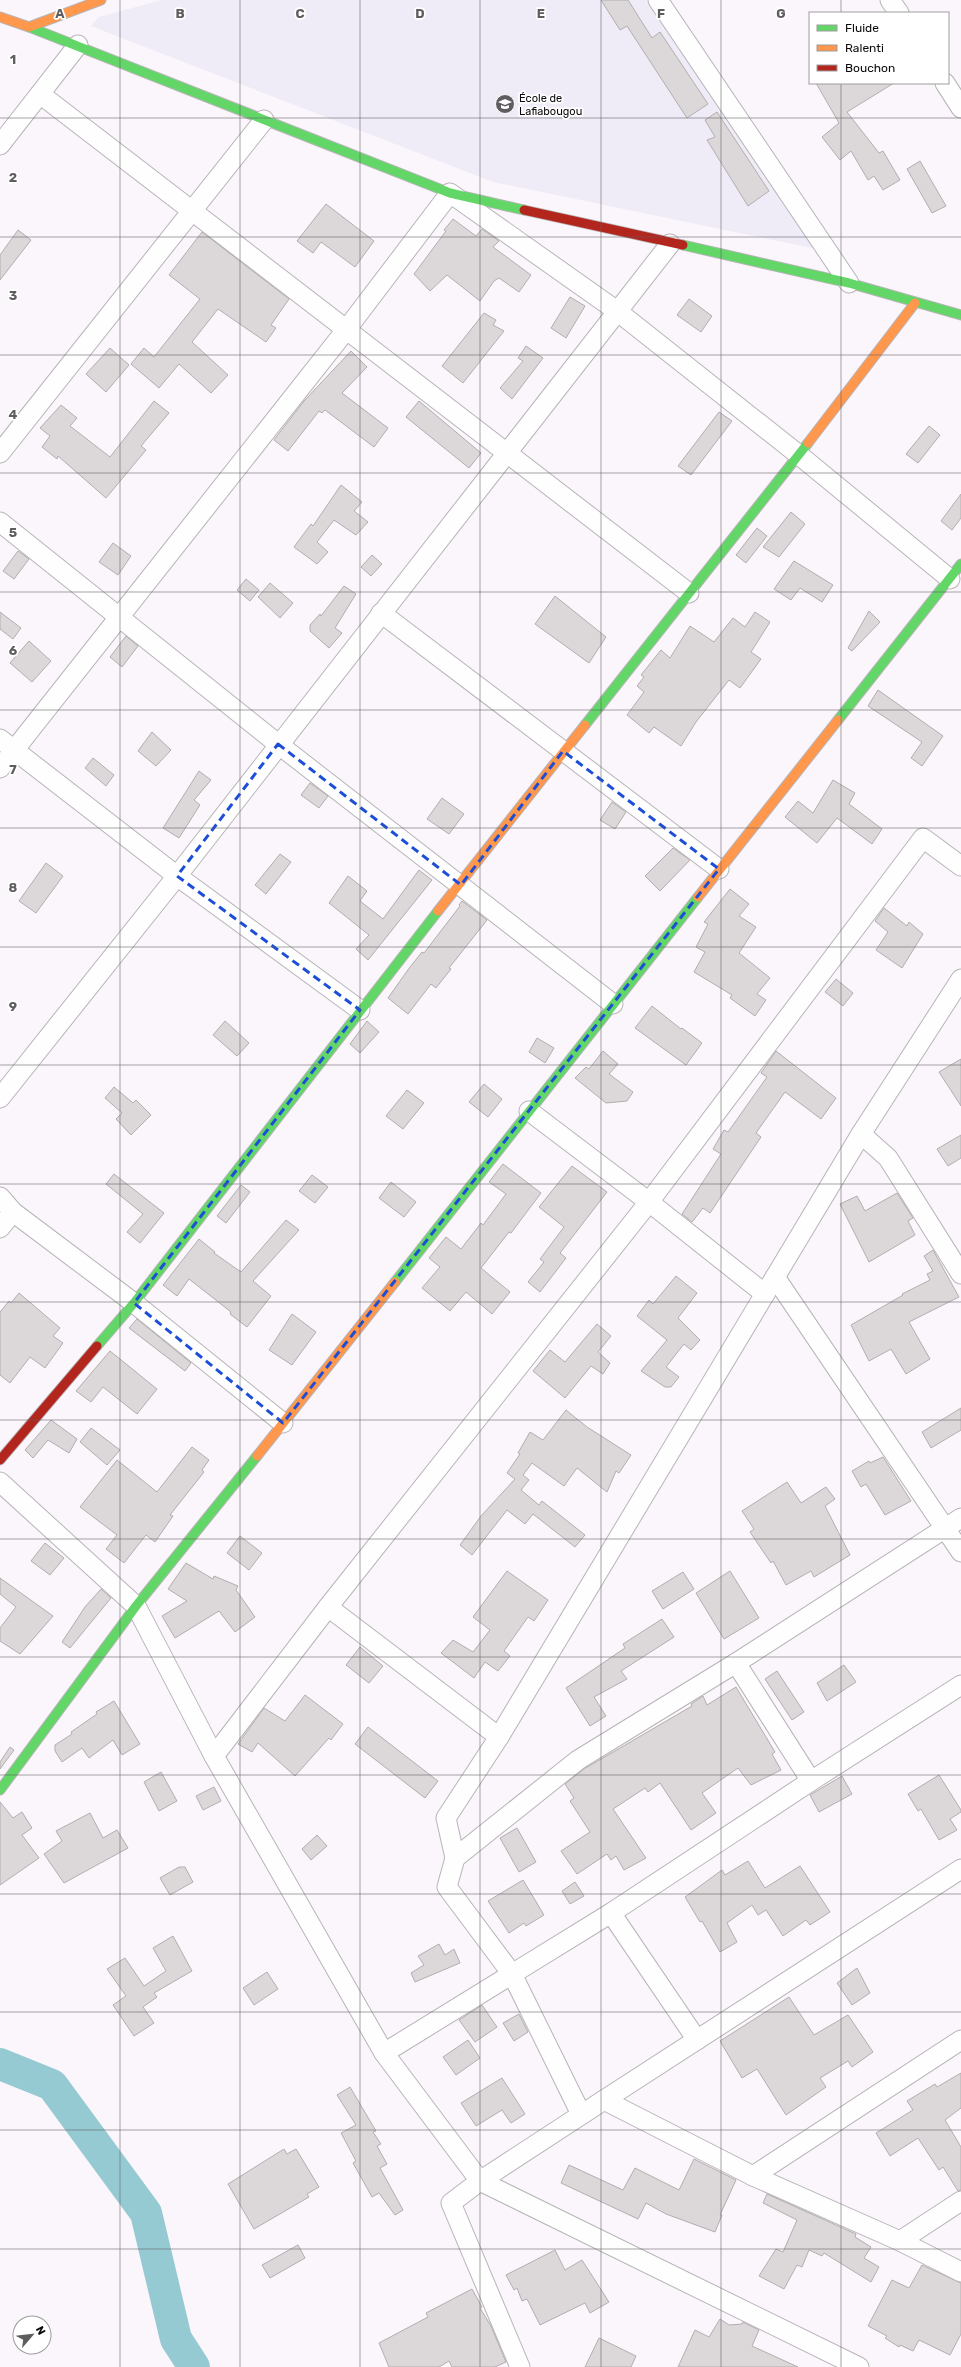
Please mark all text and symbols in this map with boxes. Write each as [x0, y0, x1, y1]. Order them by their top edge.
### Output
text: A [55, 6, 65, 21]
text: B [175, 6, 185, 21]
text: C [295, 6, 305, 21]
text: D [415, 6, 425, 21]
text: E [537, 6, 545, 21]
text: F [657, 6, 665, 21]
text: G [776, 6, 786, 21]
legend [809, 12, 949, 84]
text: Fluide [845, 21, 879, 35]
text: Ralenti [845, 41, 884, 55]
text: 1 [10, 52, 16, 67]
text: Bouchon [845, 61, 895, 75]
place label: École de Lafiabougou [519, 92, 582, 118]
school or university icon: École de Lafiabougou [494, 93, 516, 115]
text: 2 [9, 170, 17, 185]
text: 3 [9, 288, 18, 303]
text: 4 [9, 407, 18, 422]
text: 5 [9, 525, 17, 540]
text: 6 [9, 643, 18, 658]
text: 7 [9, 762, 17, 777]
text: 8 [9, 880, 18, 895]
text: 9 [9, 999, 17, 1014]
north arrow [12, 2315, 52, 2355]
text: N [33, 2324, 48, 2337]

